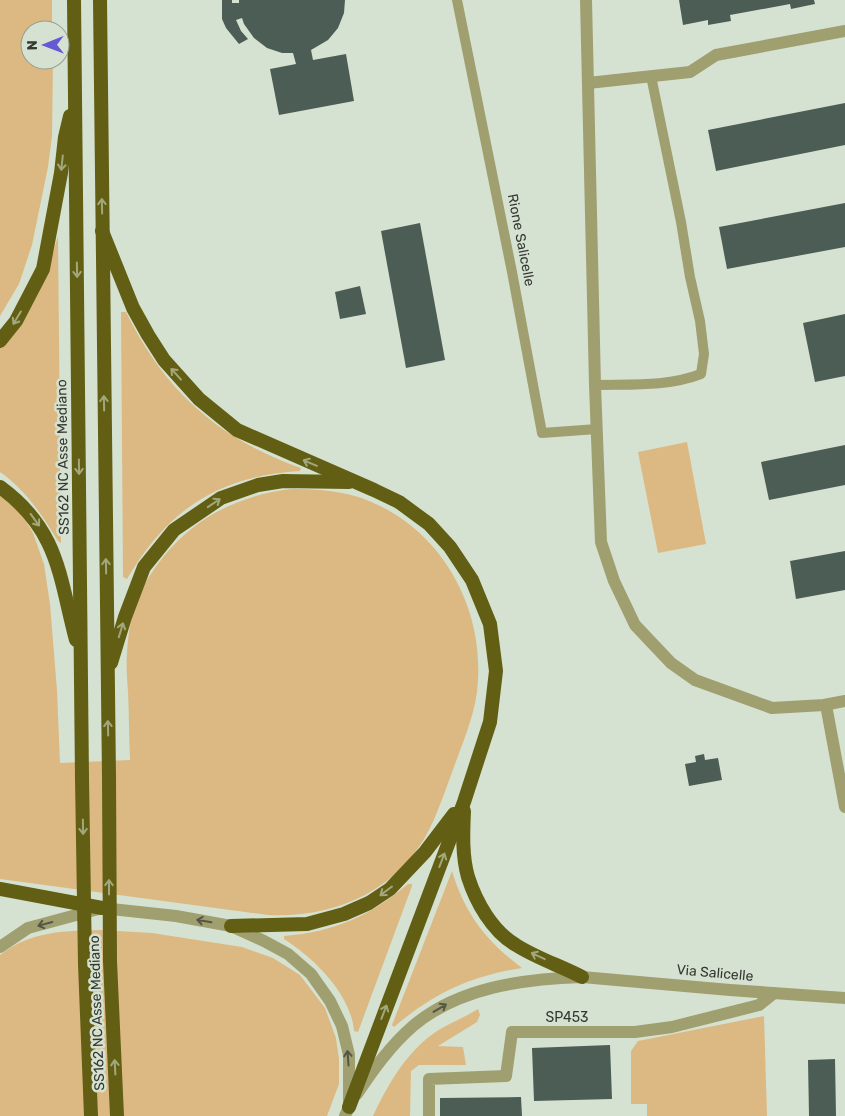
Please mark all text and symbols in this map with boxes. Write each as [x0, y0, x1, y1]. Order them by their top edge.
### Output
north arrow [20, 20, 70, 70]
text: N [24, 40, 41, 50]
one-way arrow [57, 155, 67, 171]
street label: Rione Salicelle [504, 192, 538, 288]
one-way arrow [97, 198, 107, 214]
one-way arrow [72, 261, 82, 277]
one-way arrow [12, 310, 22, 324]
one-way arrow [170, 367, 182, 380]
street label: SS162 NC Asse Mediano [53, 379, 73, 535]
one-way arrow [99, 395, 109, 412]
one-way arrow [302, 457, 317, 466]
one-way arrow [74, 458, 84, 475]
one-way arrow [207, 498, 221, 508]
one-way arrow [30, 513, 40, 527]
one-way arrow [101, 558, 111, 574]
one-way arrow [117, 622, 127, 638]
one-way arrow [103, 720, 113, 736]
one-way arrow [78, 818, 88, 835]
one-way arrow [438, 853, 447, 868]
one-way arrow [104, 880, 114, 896]
one-way arrow [379, 886, 393, 896]
one-way arrow [196, 916, 212, 926]
one-way arrow [37, 919, 53, 929]
street label: SS162 NC Asse Mediano [86, 935, 108, 1091]
one-way arrow [531, 951, 546, 960]
street label: Via Salicelle [676, 961, 754, 985]
one-way arrow [433, 1003, 447, 1013]
one-way arrow [380, 1005, 390, 1020]
street label: SP453 [546, 1009, 588, 1026]
one-way arrow [343, 1050, 353, 1066]
one-way arrow [110, 1060, 119, 1076]

